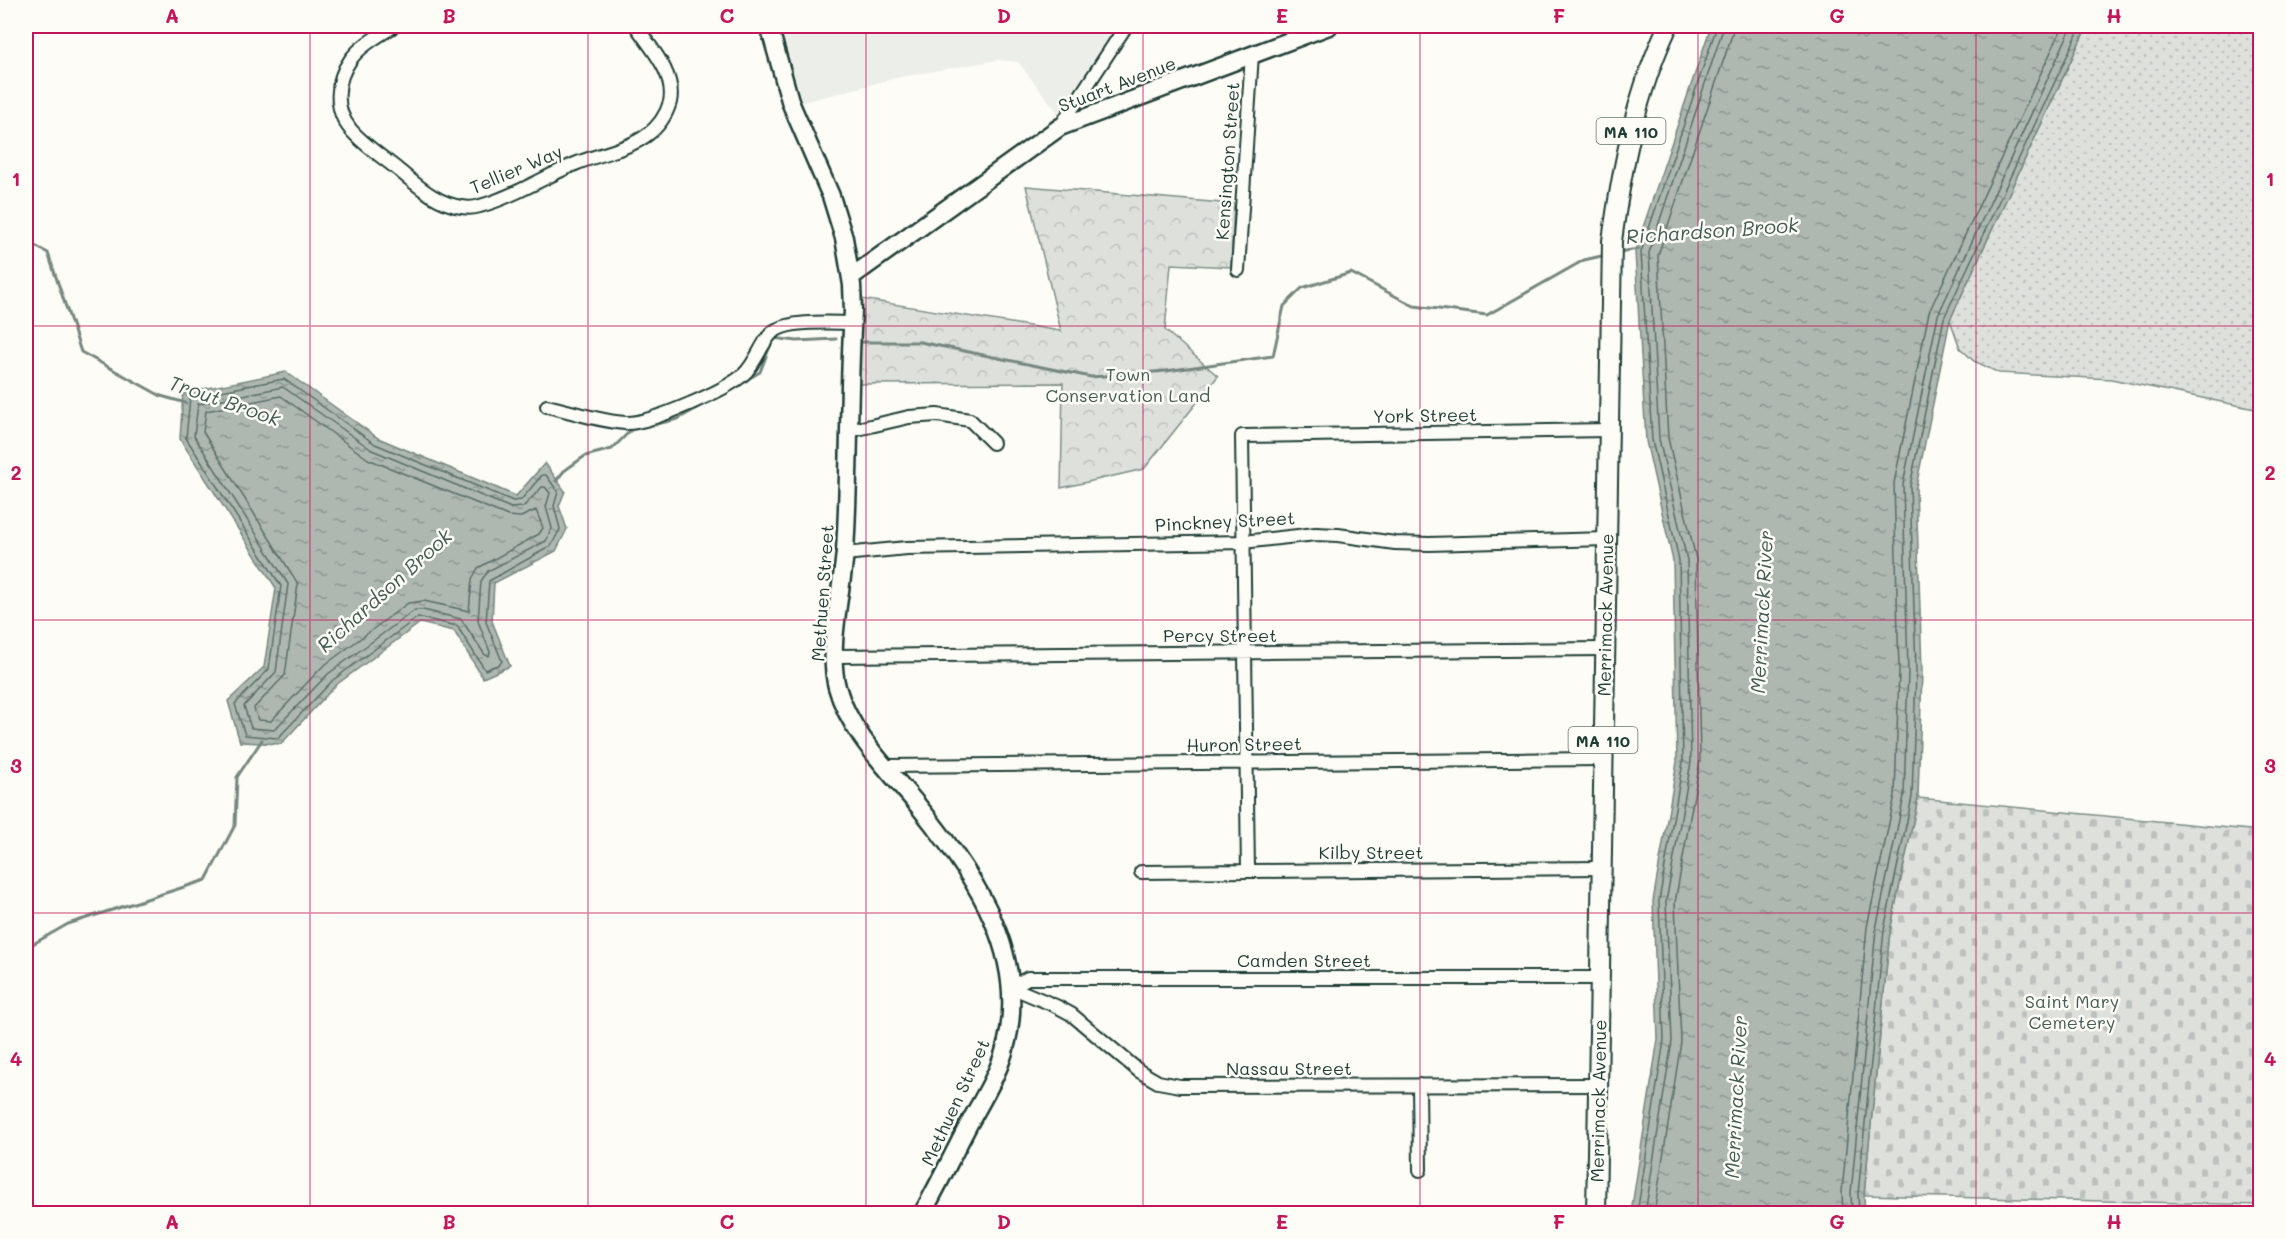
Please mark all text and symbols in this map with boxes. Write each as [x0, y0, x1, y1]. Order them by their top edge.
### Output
text: A [165, 2, 179, 28]
text: B [442, 2, 456, 28]
text: C [720, 2, 735, 28]
text: D [997, 2, 1011, 28]
text: E [1276, 2, 1288, 28]
text: F [1553, 2, 1566, 28]
text: G [1829, 2, 1845, 28]
text: H [2106, 2, 2122, 28]
street label: Stuart Avenue [1055, 51, 1179, 117]
street label: Kensington Street [1210, 81, 1244, 241]
road number: MA 110 [1596, 118, 1666, 144]
street label: Tellier Way [466, 139, 566, 199]
text: 1 [12, 165, 20, 191]
text: 1 [2266, 165, 2274, 191]
water label: Richardson Brook [1625, 211, 1800, 249]
park label: Town Conservation Land [1045, 362, 1211, 407]
water label: Trout Brook [166, 369, 284, 431]
street label: York Street [1373, 402, 1477, 428]
text: 2 [10, 459, 22, 485]
text: 2 [2264, 459, 2276, 485]
street label: Pinckney Street [1154, 505, 1296, 537]
water label: Richardson Brook [311, 522, 457, 658]
street label: Methuen Street [805, 524, 839, 662]
water label: Merrimack River [1744, 530, 1778, 694]
street label: Merrimack Avenue [1592, 533, 1618, 697]
street label: Percy Street [1163, 623, 1277, 647]
road number: MA 110 [1568, 727, 1638, 753]
street label: Huron Street [1186, 731, 1302, 757]
text: 3 [10, 752, 22, 778]
text: 3 [2264, 752, 2276, 778]
street label: Kilby Street [1319, 840, 1423, 864]
street label: Camden Street [1237, 948, 1371, 972]
park label: Saint Mary Cemetery [2025, 989, 2119, 1034]
water label: Merrimack River [1718, 1015, 1752, 1179]
street label: Merrimack Avenue [1585, 1019, 1611, 1183]
street label: Methuen Street [915, 1035, 995, 1169]
text: 4 [10, 1045, 23, 1071]
text: 4 [2264, 1045, 2277, 1071]
street label: Nassau Street [1226, 1056, 1352, 1080]
text: A [165, 1208, 179, 1234]
text: B [442, 1208, 456, 1234]
text: C [720, 1208, 735, 1234]
text: D [997, 1208, 1011, 1234]
text: E [1276, 1208, 1288, 1234]
text: F [1553, 1208, 1566, 1234]
text: G [1829, 1208, 1845, 1234]
text: H [2106, 1208, 2122, 1234]

